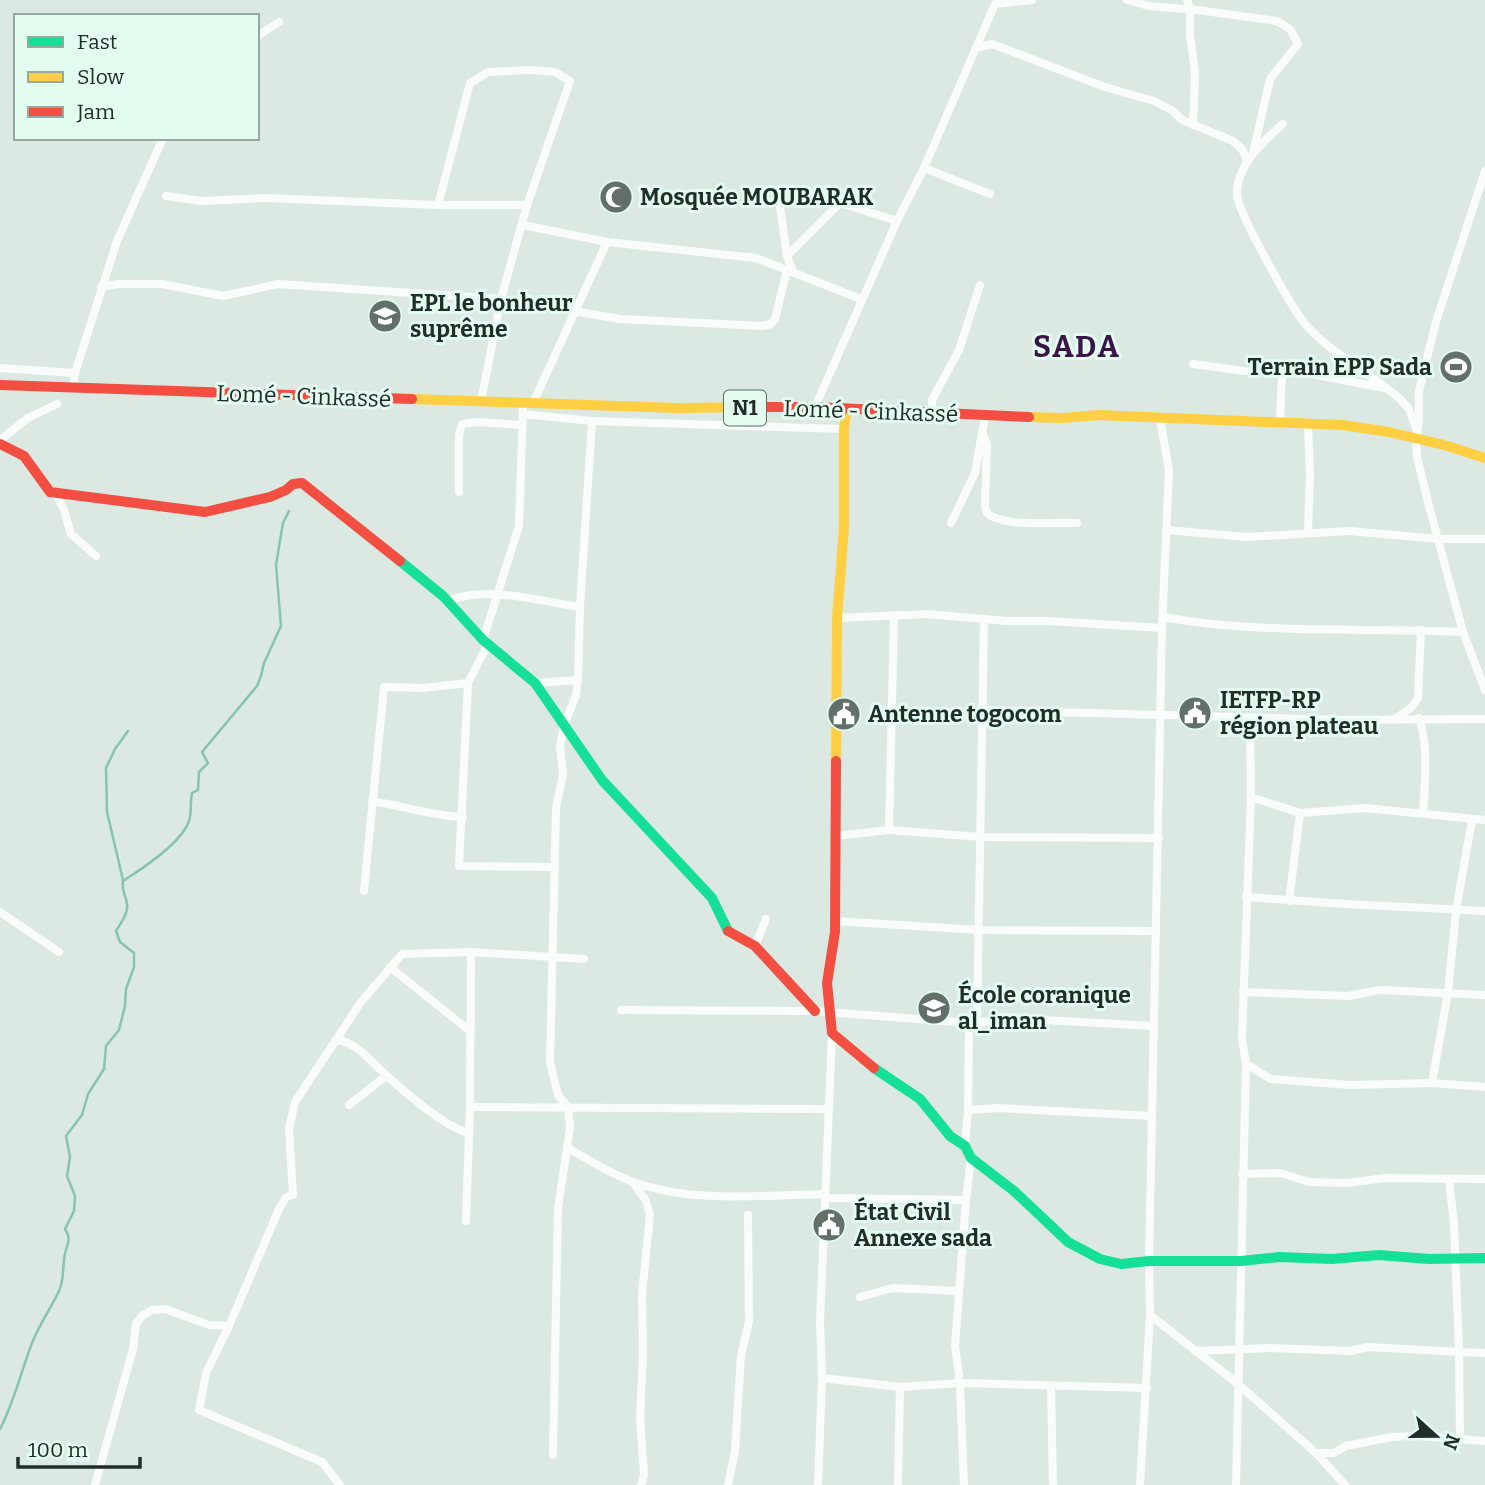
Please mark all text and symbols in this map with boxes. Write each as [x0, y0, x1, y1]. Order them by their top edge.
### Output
legend [14, 14, 259, 140]
text: Fast [77, 29, 118, 55]
text: Slow [77, 64, 124, 90]
text: Jam [76, 99, 115, 125]
mosque icon: Mosquée MOUBARAK [597, 178, 635, 216]
place label: Mosquée MOUBARAK [640, 183, 874, 211]
place label: EPL le bonheur suprême [410, 289, 573, 343]
school or university icon: EPL le bonheur suprême [366, 297, 404, 335]
district label: SADA [1033, 329, 1121, 365]
sports icon: Terrain EPP Sada [1437, 348, 1475, 386]
place label: Terrain EPP Sada [1248, 353, 1432, 381]
street label: Lomé - Cinkassé [216, 379, 392, 413]
road number: N1 [724, 390, 766, 426]
street label: Lomé - Cinkassé [783, 394, 959, 428]
place label: IETFP-RP région plateau [1220, 686, 1379, 740]
public building icon: IETFP-RP région plateau [1176, 694, 1214, 732]
public building icon: Antenne togocom [825, 695, 863, 733]
place label: Antenne togocom [868, 700, 1062, 728]
place label: École coranique al_iman [958, 979, 1131, 1035]
school or university icon: École coranique al_iman [915, 989, 953, 1027]
place label: État Civil Annexe sada [854, 1196, 992, 1252]
public building icon: État Civil Annexe sada [810, 1206, 848, 1244]
north arrow [1401, 1401, 1471, 1471]
scale bar [18, 1426, 140, 1470]
text: N [1438, 1431, 1465, 1453]
text: 100 m [28, 1437, 88, 1463]

